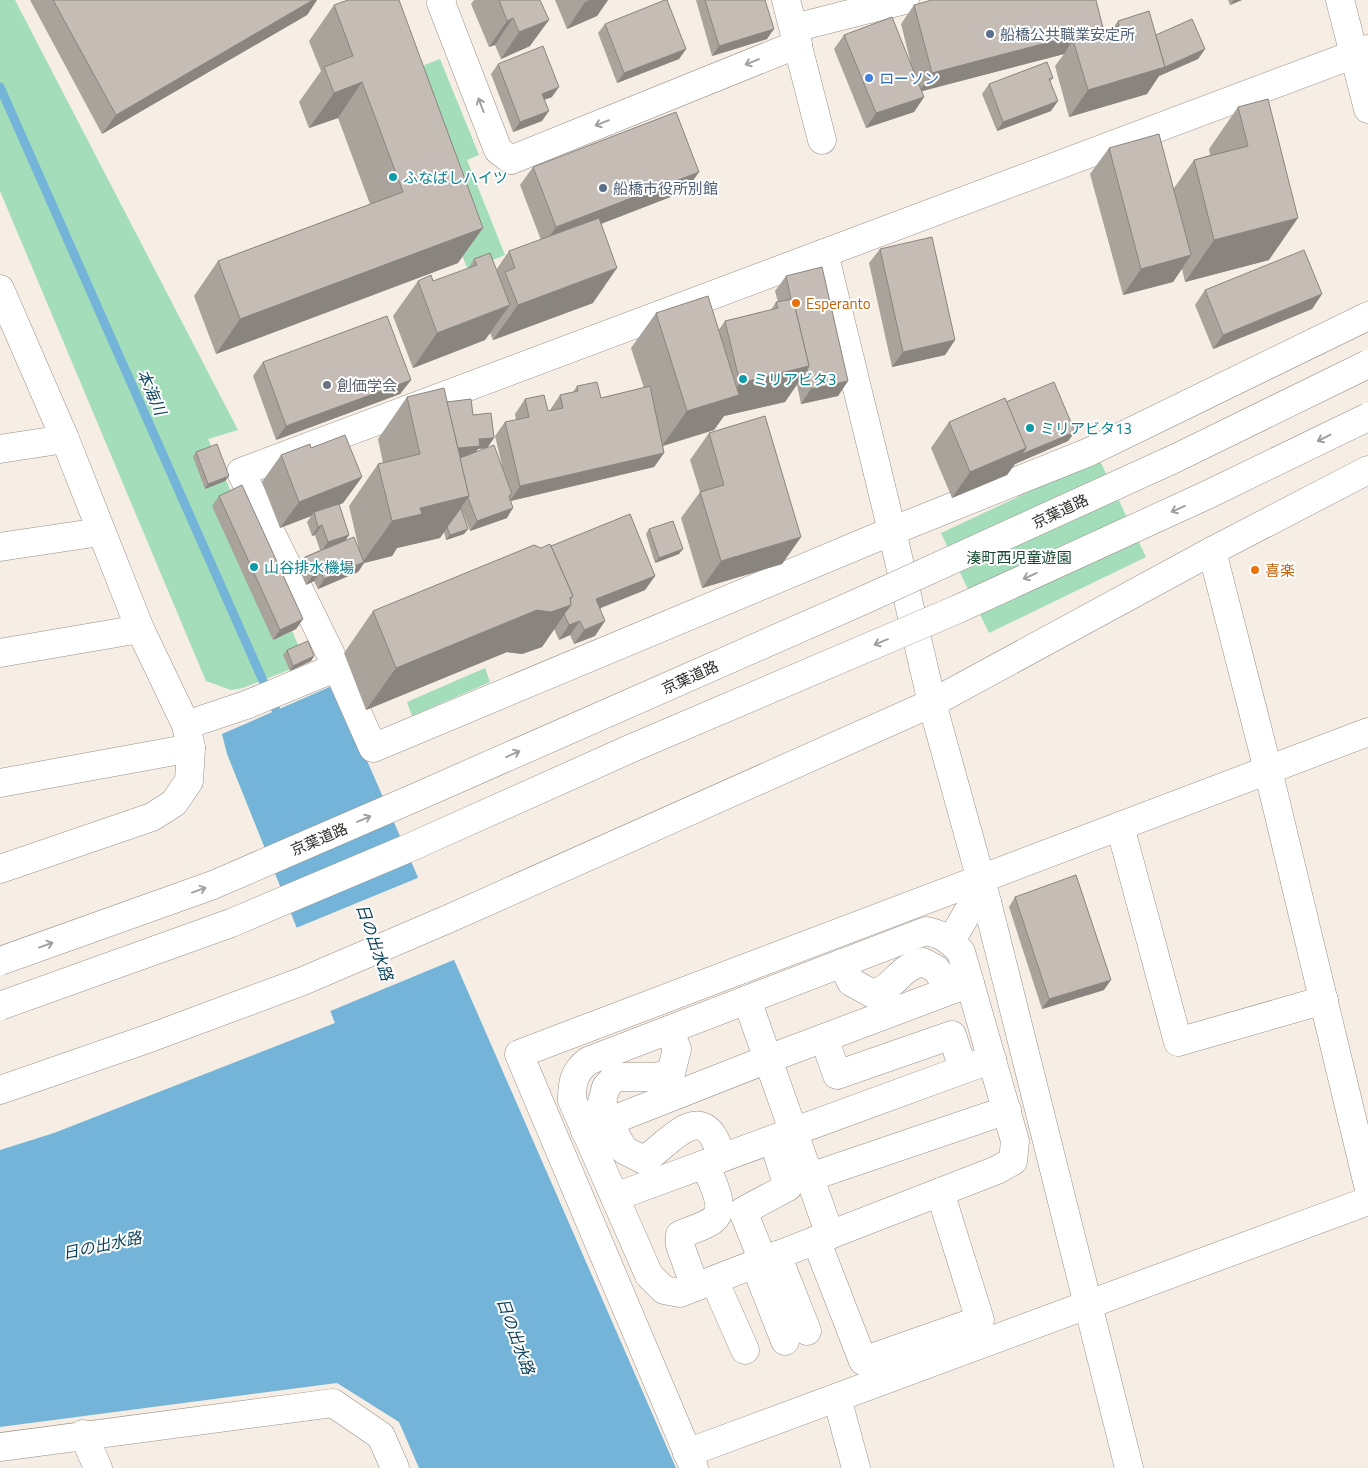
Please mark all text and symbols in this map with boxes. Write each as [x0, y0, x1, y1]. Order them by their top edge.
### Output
place label: 船橋公共職業安定所 [1000, 23, 1135, 46]
marker: 船橋公共職業安定所 [984, 28, 996, 40]
one-way arrow [745, 58, 760, 67]
place label: ローソン [879, 67, 939, 90]
marker: ローソン [863, 72, 875, 84]
one-way arrow [475, 98, 484, 113]
one-way arrow [595, 119, 610, 128]
place label: ふなばしハイツ [403, 166, 508, 189]
marker: ふなばしハイツ [387, 171, 399, 183]
place label: 船橋市役所別館 [613, 177, 718, 200]
marker: 船橋市役所別館 [597, 182, 609, 194]
place label: Esperanto [806, 292, 871, 315]
marker: Esperanto [790, 297, 802, 309]
water label: 本海川 [131, 365, 174, 421]
place label: ミリアビタ3 [753, 368, 836, 391]
marker: ミリアビタ3 [737, 373, 749, 385]
place label: 創価学会 [337, 374, 397, 397]
marker: 創価学会 [321, 379, 333, 391]
place label: ミリアビタ13 [1040, 417, 1132, 440]
marker: ミリアビタ13 [1024, 422, 1036, 434]
one-way arrow [1317, 434, 1332, 443]
street label: 京葉道路 [1028, 488, 1092, 534]
one-way arrow [1171, 504, 1186, 514]
park label: 湊町西児童遊園 [966, 546, 1072, 569]
place label: 山谷排水機場 [264, 556, 354, 579]
place label: 喜楽 [1265, 559, 1295, 582]
marker: 山谷排水機場 [248, 561, 260, 573]
marker: 喜楽 [1249, 564, 1261, 576]
one-way arrow [1023, 572, 1038, 581]
one-way arrow [874, 637, 889, 647]
street label: 京葉道路 [658, 654, 722, 700]
one-way arrow [505, 749, 520, 759]
one-way arrow [356, 814, 371, 824]
street label: 京葉道路 [287, 817, 351, 861]
one-way arrow [191, 885, 206, 894]
water label: 日の出水路 [351, 900, 400, 986]
one-way arrow [38, 940, 53, 949]
water label: 日の出水路 [60, 1225, 146, 1265]
water label: 日の出水路 [491, 1294, 542, 1380]

